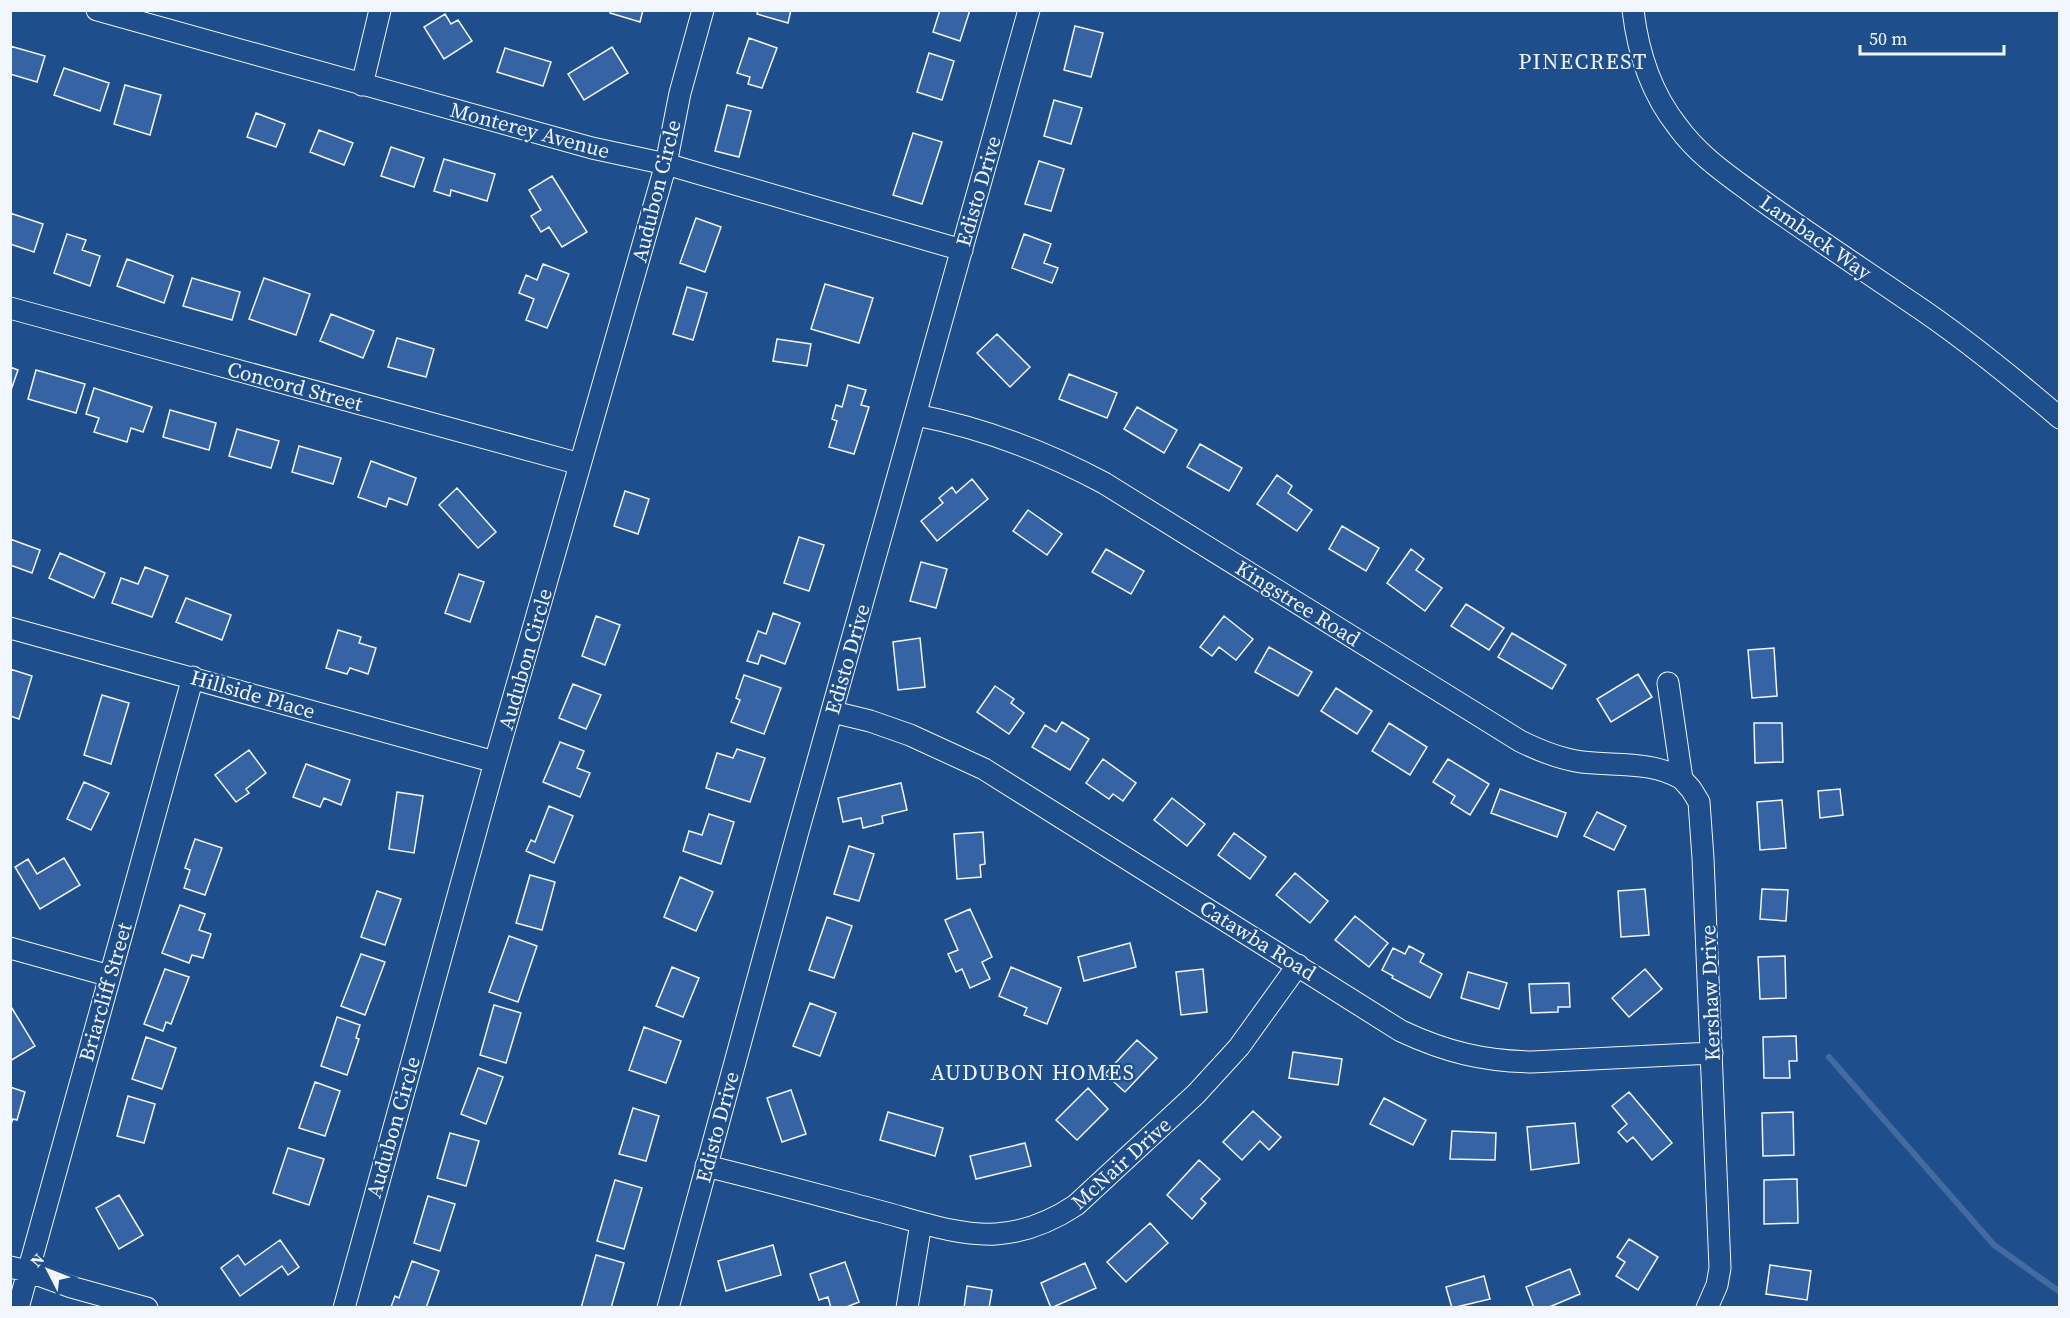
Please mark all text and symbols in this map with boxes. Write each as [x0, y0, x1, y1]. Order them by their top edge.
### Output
scale bar [1860, 18, 2004, 56]
text: 50 m [1869, 26, 1907, 51]
district label: PINECREST [1518, 46, 1648, 76]
street label: Monterey Avenue [447, 95, 613, 165]
street label: Audubon Circle [624, 117, 688, 265]
street label: Edisto Drive [948, 132, 1008, 250]
street label: Lamback Way [1754, 188, 1878, 286]
street label: Concord Street [224, 354, 366, 418]
street label: Kingstree Road [1230, 553, 1366, 653]
street label: Audubon Circle [491, 585, 559, 733]
street label: Edisto Drive [817, 600, 877, 718]
street label: Hillside Place [187, 662, 319, 726]
street label: Catawba Road [1194, 893, 1322, 987]
street label: Briarcliff Street [71, 919, 139, 1065]
street label: Kershaw Drive [1693, 924, 1727, 1062]
street label: Audubon Circle [359, 1053, 427, 1201]
district label: AUDUBON HOMES [930, 1057, 1136, 1087]
street label: Edisto Drive [688, 1068, 746, 1186]
street label: McNair Drive [1065, 1110, 1177, 1216]
north arrow [18, 1240, 78, 1300]
text: N [25, 1248, 49, 1272]

